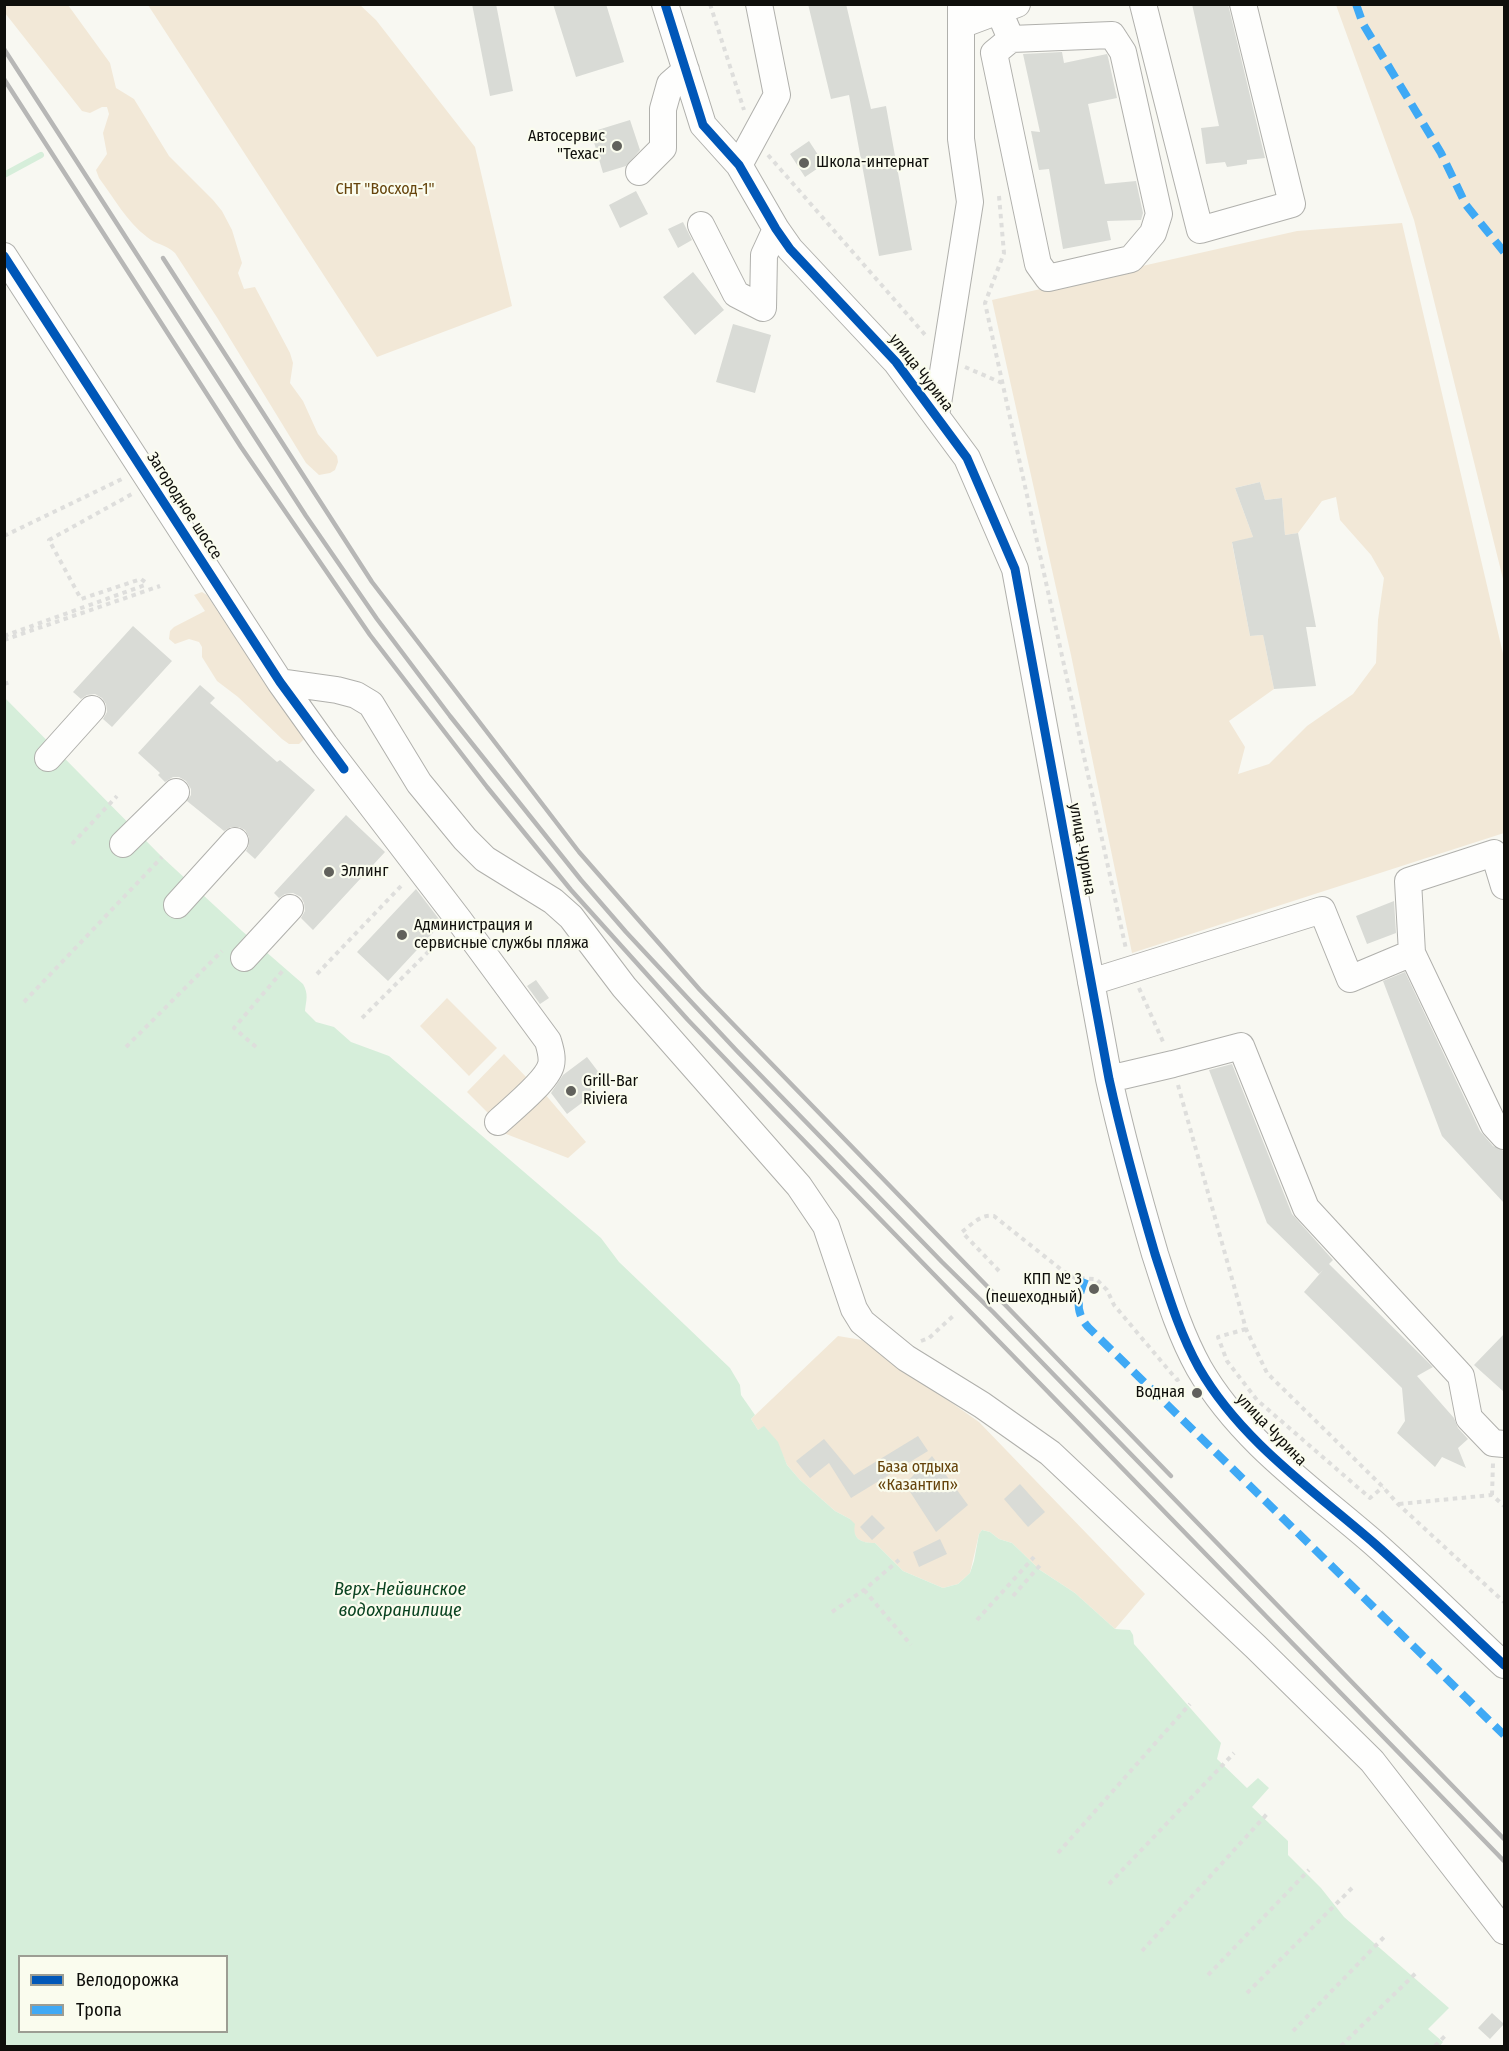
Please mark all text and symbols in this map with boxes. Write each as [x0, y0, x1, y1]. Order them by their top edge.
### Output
place label: Автосервис "Техас" [528, 127, 605, 165]
marker: Автосервис "Техас" [610, 139, 624, 153]
place label: Школа-интернат [816, 153, 929, 173]
marker: Школа-интернат [797, 156, 811, 170]
park label: СНТ "Восход-1" [335, 180, 435, 200]
street label: улица Чурина [885, 330, 957, 416]
street label: Загородное шоссе [142, 449, 226, 563]
street label: улица Чурина [1064, 801, 1100, 897]
place label: Эллинг [341, 862, 388, 882]
marker: Эллинг [322, 865, 336, 879]
place label: Администрация и сервисные службы пляжа [414, 916, 589, 954]
marker: Администрация и сервисные службы пляжа [395, 928, 409, 942]
place label: Grill-Bar Riviera [583, 1072, 638, 1110]
marker: Grill-Bar Riviera [564, 1084, 578, 1098]
place label: КПП № 3 (пешеходный) [986, 1270, 1082, 1308]
marker: КПП № 3 (пешеходный) [1087, 1282, 1101, 1296]
place label: Водная [1136, 1383, 1185, 1403]
marker: Водная [1190, 1386, 1204, 1400]
street label: улица Чурина [1232, 1390, 1310, 1470]
park label: База отдыха «Казантип» [877, 1458, 959, 1496]
water label: Верх-Нейвинское водохранилище [334, 1579, 466, 1622]
legend [18, 1955, 228, 2033]
text: Велодорожка [76, 1969, 179, 1991]
text: Тропа [76, 1999, 122, 2021]

